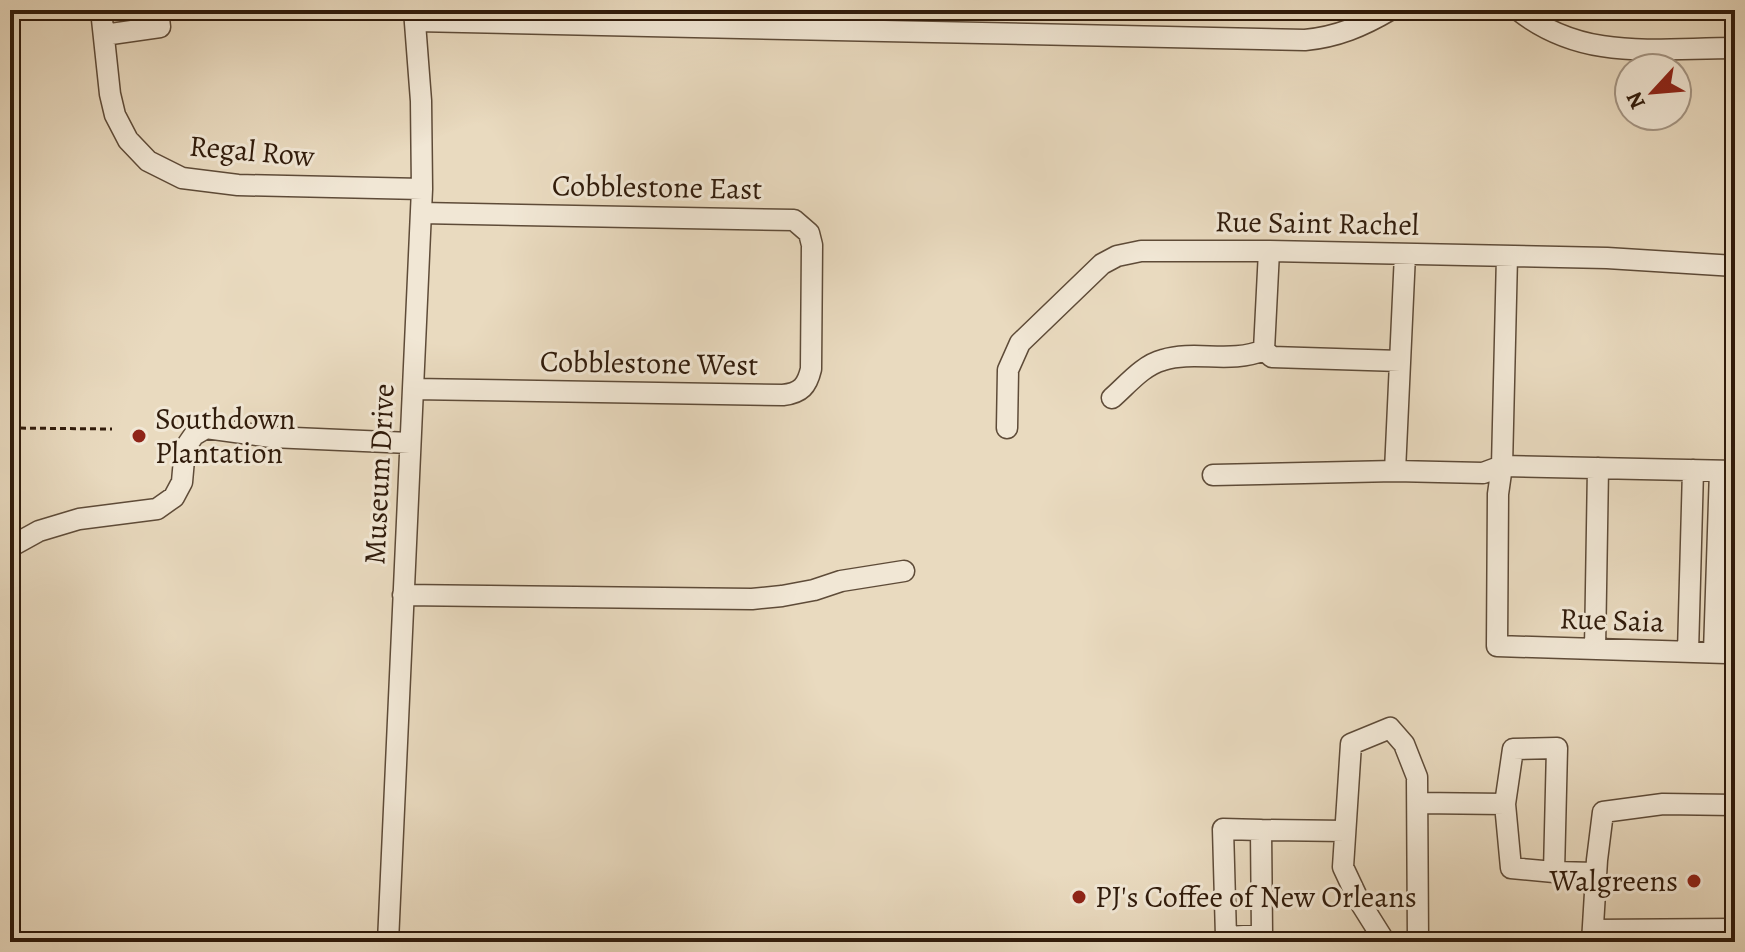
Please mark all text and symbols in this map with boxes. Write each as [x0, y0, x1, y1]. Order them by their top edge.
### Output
north arrow [1613, 52, 1693, 132]
text: N [1619, 87, 1653, 114]
street label: Regal Row [188, 126, 317, 176]
street label: Cobblestone East [552, 165, 763, 209]
street label: Rue Saint Rachel [1215, 201, 1419, 245]
street label: Cobblestone West [540, 341, 759, 385]
street label: Museum Drive [354, 383, 404, 565]
place label: Southdown Plantation [155, 399, 296, 473]
marker: Southdown Plantation [130, 427, 148, 445]
street label: Rue Saia [1559, 598, 1665, 642]
place label: Walgreens [1549, 861, 1678, 901]
marker: Walgreens [1685, 872, 1703, 890]
place label: PJ's Coffee of New Orleans [1095, 877, 1417, 917]
marker: PJ's Coffee of New Orleans [1070, 888, 1088, 906]

